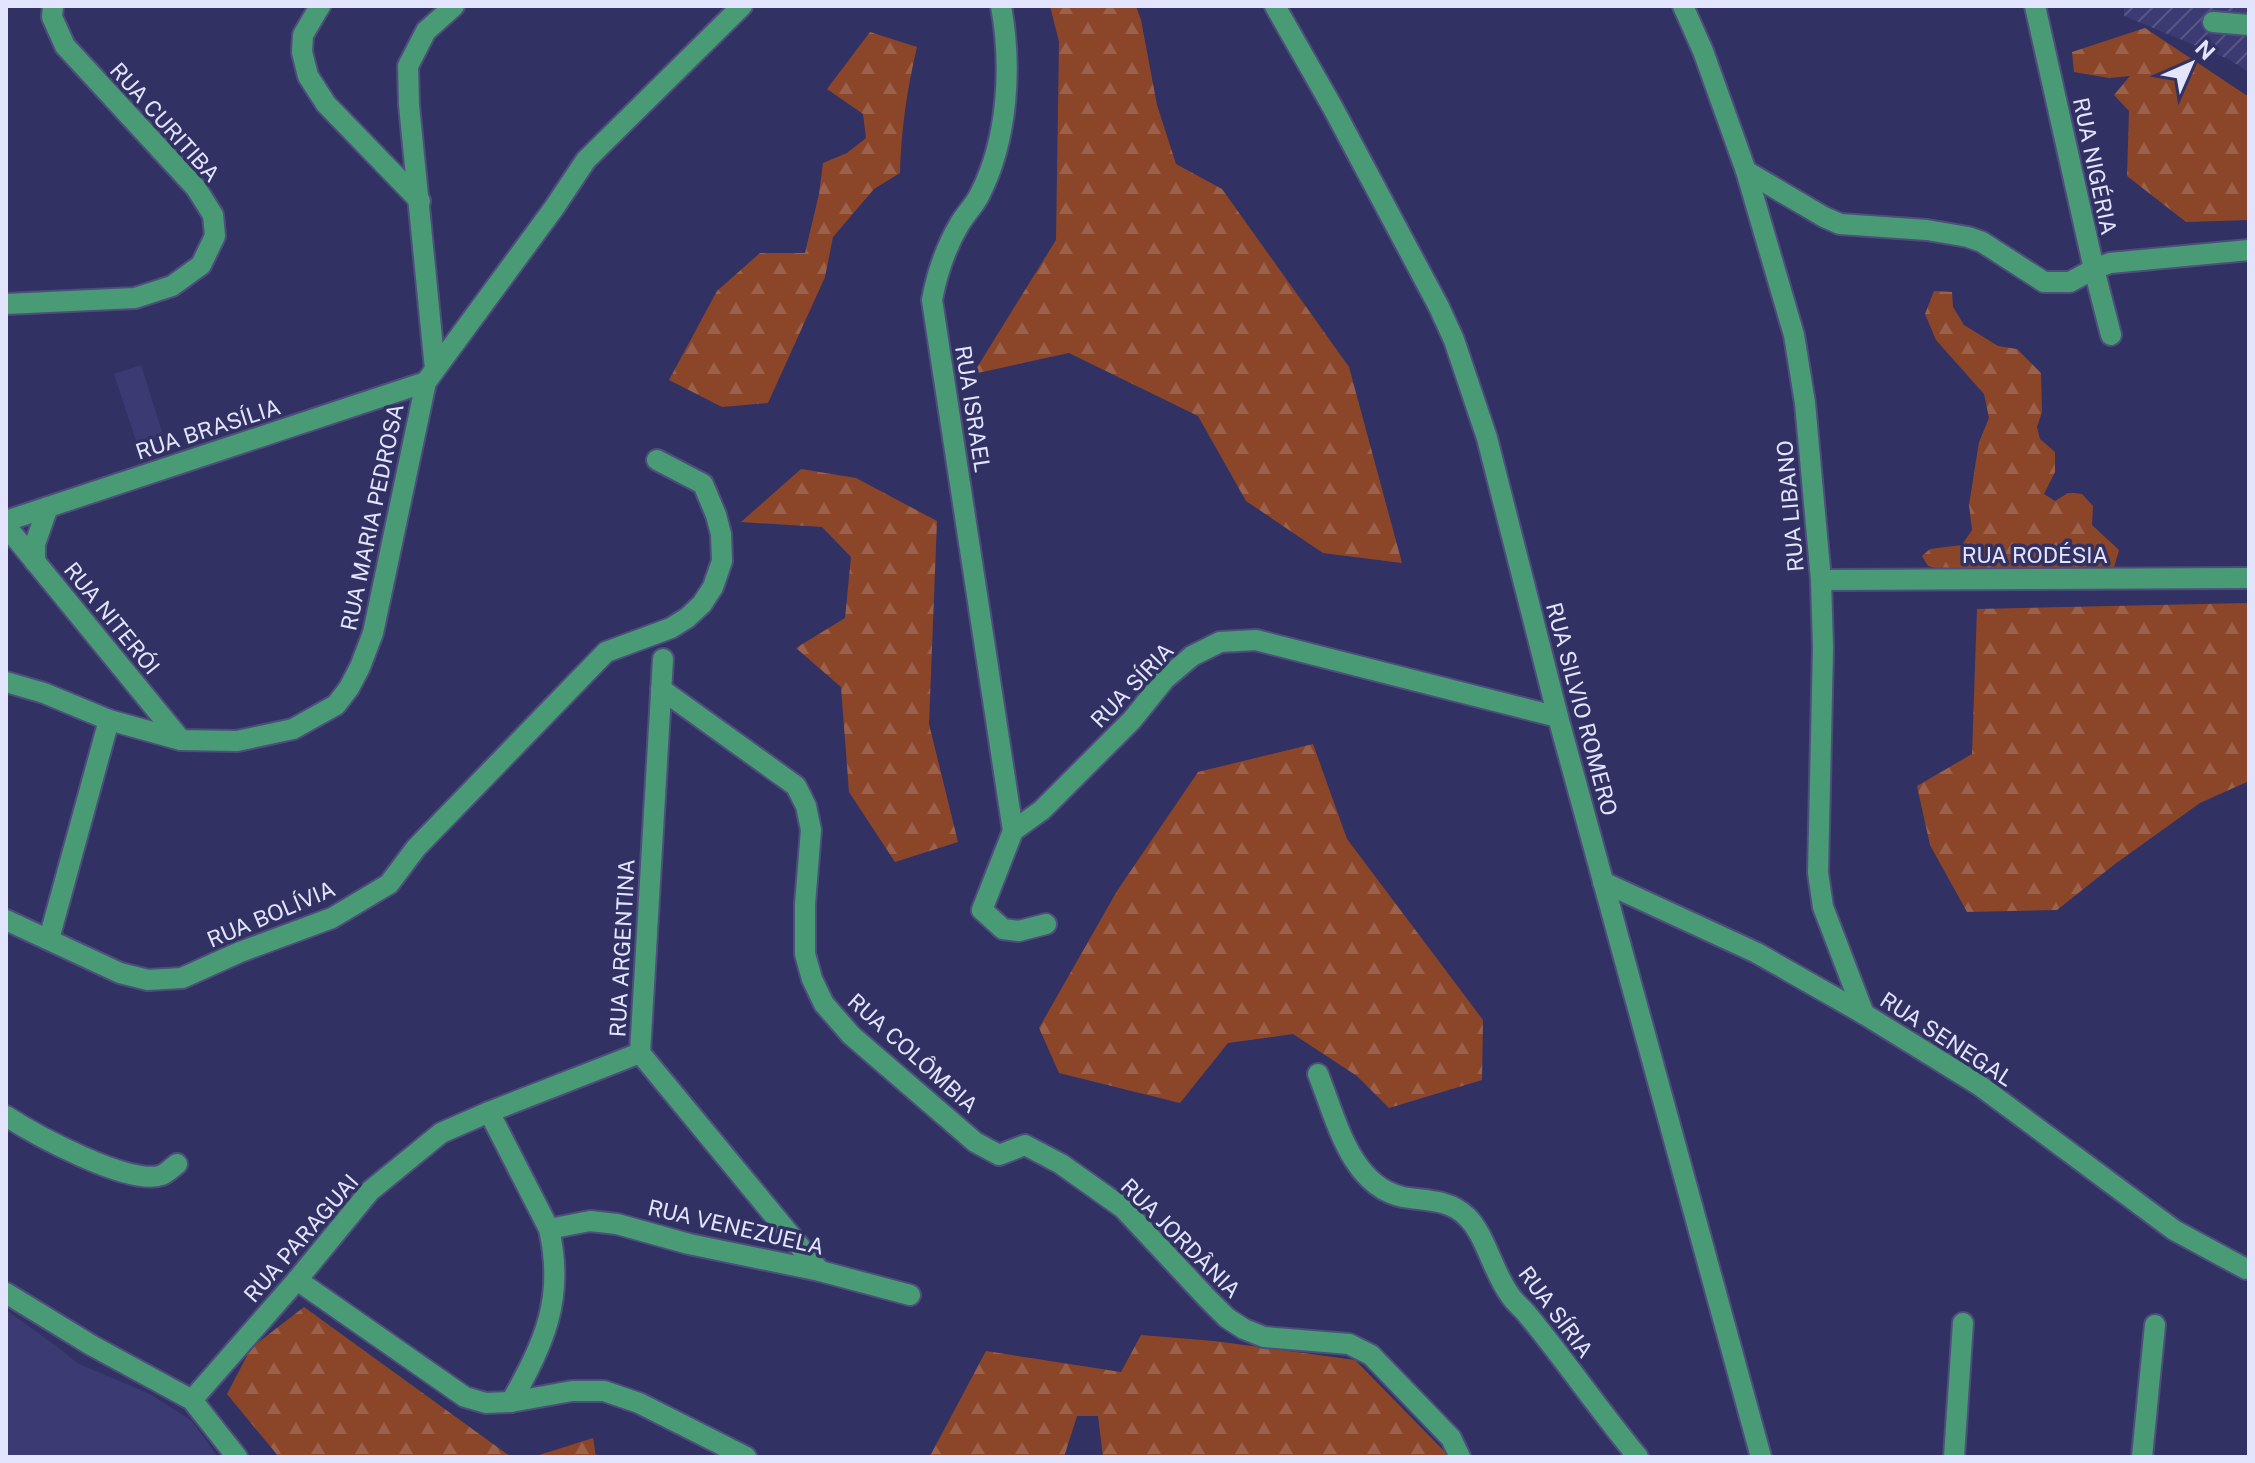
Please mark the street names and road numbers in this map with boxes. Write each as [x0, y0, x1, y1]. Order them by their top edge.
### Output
street label: RUA CURITIBA [105, 57, 225, 187]
street label: RUA NIGÉRIA [2068, 95, 2122, 237]
street label: RUA ISRAEL [950, 344, 996, 474]
street label: RUA BRASÍLIA [132, 393, 284, 465]
street label: RUA MARIA PEDROSA [335, 401, 409, 633]
street label: RUA LIBANO [1771, 439, 1809, 573]
street label: RUA RODÉSIA [1962, 542, 2108, 568]
street label: RUA NITERÓI [59, 556, 166, 679]
street label: RUA SILVIO ROMERO [1541, 600, 1623, 818]
street label: RUA SÍRIA [1085, 637, 1179, 733]
street label: RUA ARGENTINA [604, 858, 640, 1038]
street label: RUA BOLÍVIA [203, 875, 339, 953]
street label: RUA SENEGAL [1876, 986, 2018, 1092]
street label: RUA COLÔMBIA [843, 988, 983, 1118]
street label: RUA PARAGUAI [238, 1169, 364, 1307]
street label: RUA JORDÂNIA [1116, 1173, 1246, 1303]
street label: RUA VENEZUELA [645, 1194, 827, 1260]
street label: RUA SÍRIA [1513, 1261, 1599, 1363]

